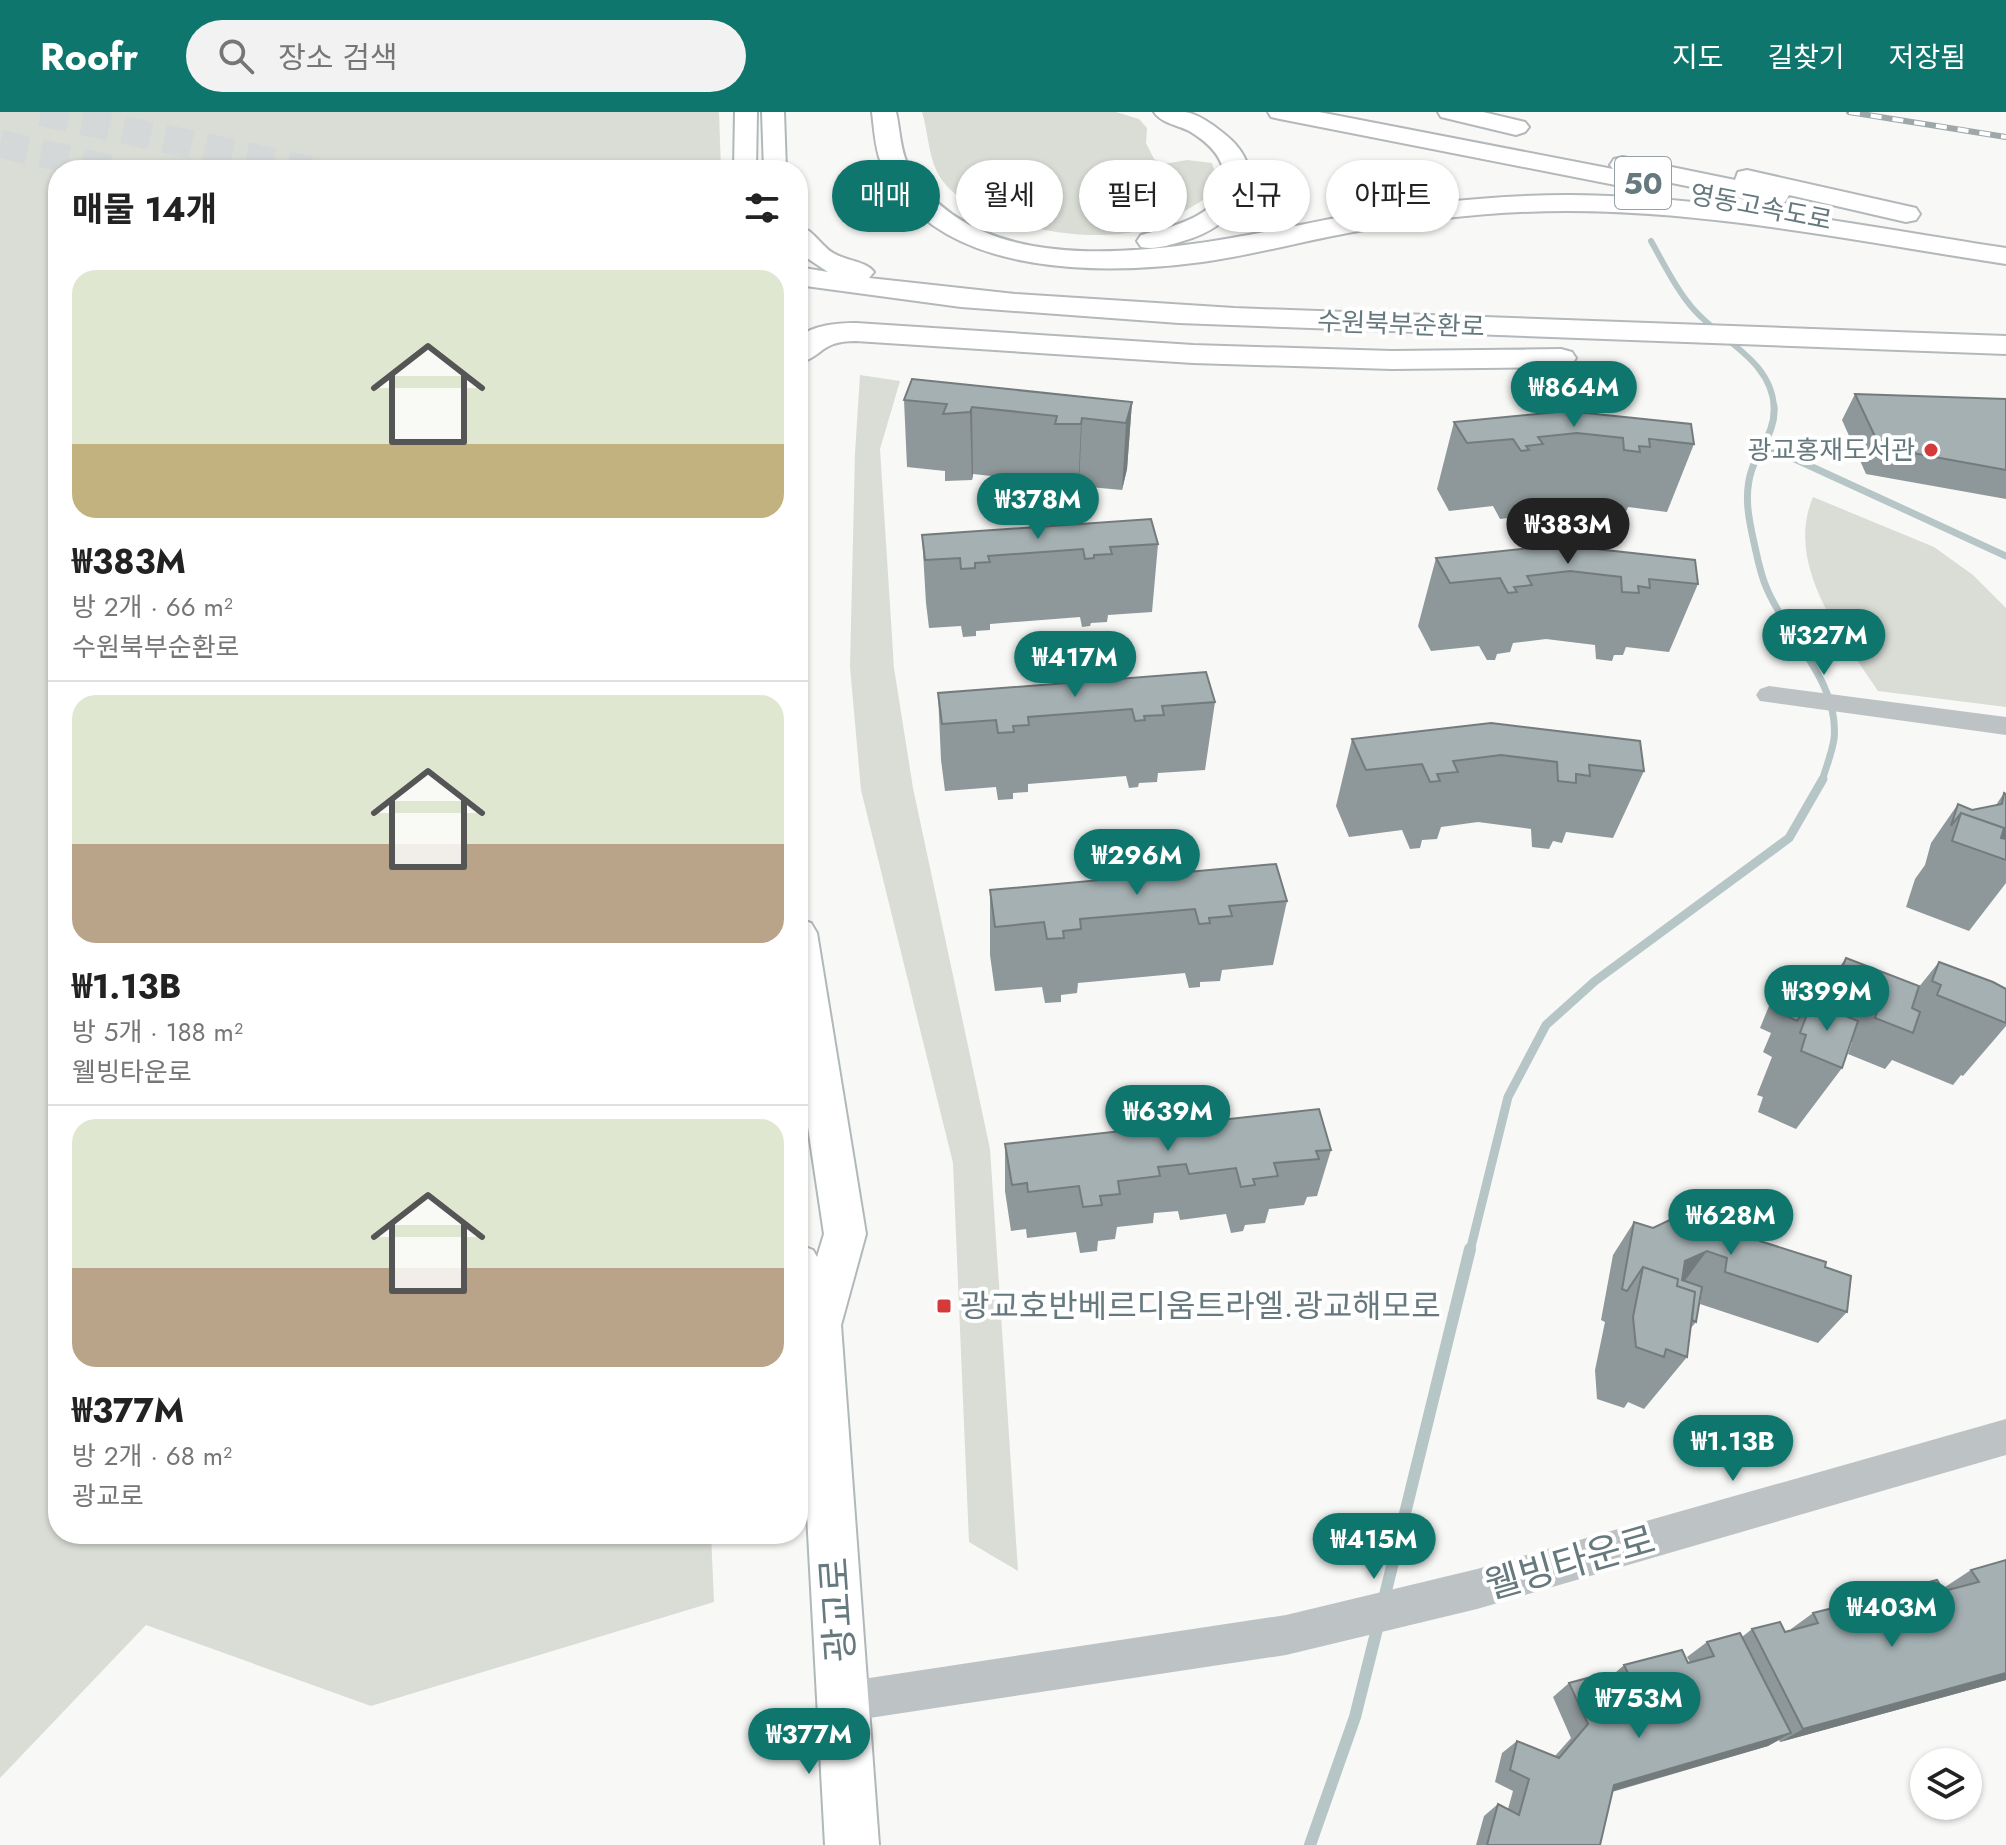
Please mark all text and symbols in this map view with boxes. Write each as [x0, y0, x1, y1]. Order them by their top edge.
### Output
search box [186, 20, 746, 92]
text: Roofr [40, 29, 138, 84]
icon: search [214, 34, 258, 78]
text: 장소 검색 [278, 36, 398, 79]
text: 지도 [1672, 37, 1723, 78]
text: 길찾기 [1767, 37, 1845, 78]
text: 저장됨 [1889, 37, 1966, 78]
road number: 50 [1615, 157, 1671, 209]
chip: 매매 [832, 160, 940, 232]
chip: 월세 [956, 160, 1063, 232]
chip: 필터 [1079, 160, 1187, 232]
chip: 신규 [1203, 160, 1310, 232]
chip: 아파트 [1326, 160, 1459, 232]
street label: 영동고속도로 [1687, 175, 1835, 239]
text: 매물 14개 [72, 185, 217, 234]
icon: filters [740, 186, 784, 230]
street label: 수원북부순환로 [1317, 302, 1485, 346]
icon: home [356, 322, 500, 466]
pin: ₩864M [1518, 361, 1630, 429]
text: ₩864M [1529, 368, 1619, 406]
place label: 광교홍재도서관 [1748, 431, 1915, 469]
marker: 광교홍재도서관 [1922, 441, 1940, 459]
pin: ₩378M [982, 473, 1094, 541]
text: ₩378M [995, 480, 1081, 518]
pin: ₩383M [1512, 498, 1624, 566]
text: ₩383M [1524, 505, 1612, 543]
text: ₩383M [72, 537, 186, 586]
text: 방 2개 · 66 m² [72, 588, 233, 626]
pin: ₩327M [1768, 609, 1880, 677]
text: ₩327M [1780, 616, 1868, 654]
text: 수원북부순환로 [72, 628, 239, 666]
pin: ₩417M [1019, 631, 1131, 699]
text: ₩417M [1032, 638, 1118, 676]
icon: home [356, 747, 500, 891]
pin: ₩296M [1081, 829, 1193, 897]
text: ₩296M [1092, 836, 1182, 874]
text: ₩1.13B [72, 962, 181, 1011]
pin: ₩399M [1771, 965, 1883, 1033]
text: ₩399M [1782, 972, 1872, 1010]
text: 방 5개 · 188 m² [72, 1013, 243, 1051]
text: 웰빙타운로 [72, 1053, 192, 1091]
pin: ₩639M [1112, 1085, 1224, 1153]
text: ₩639M [1123, 1092, 1213, 1130]
icon: home [356, 1171, 500, 1315]
pin: ₩628M [1675, 1189, 1787, 1257]
text: ₩628M [1686, 1196, 1776, 1234]
place label: 광교호반베르디움트라엘.광교해모로 [960, 1283, 1441, 1329]
marker: 광교호반베르디움트라엘.광교해모로 [935, 1297, 953, 1315]
text: ₩377M [72, 1386, 184, 1435]
pin: ₩1.13B [1668, 1415, 1798, 1483]
text: ₩1.13B [1691, 1422, 1775, 1460]
text: 방 2개 · 68 m² [72, 1437, 232, 1475]
text: 광교로 [72, 1477, 144, 1515]
street label: 웰빙타운로 [1478, 1511, 1662, 1613]
pin: ₩415M [1318, 1513, 1430, 1581]
text: ₩415M [1331, 1520, 1417, 1558]
street label: 광교로 [806, 1556, 868, 1664]
pin: ₩403M [1836, 1581, 1948, 1649]
text: ₩403M [1847, 1588, 1937, 1626]
pin: ₩753M [1583, 1672, 1695, 1740]
text: ₩753M [1595, 1679, 1683, 1717]
pin: ₩377M [753, 1708, 865, 1776]
text: ₩377M [766, 1715, 852, 1753]
map controls [1910, 1748, 1982, 1820]
button: layers [1910, 1748, 1982, 1820]

